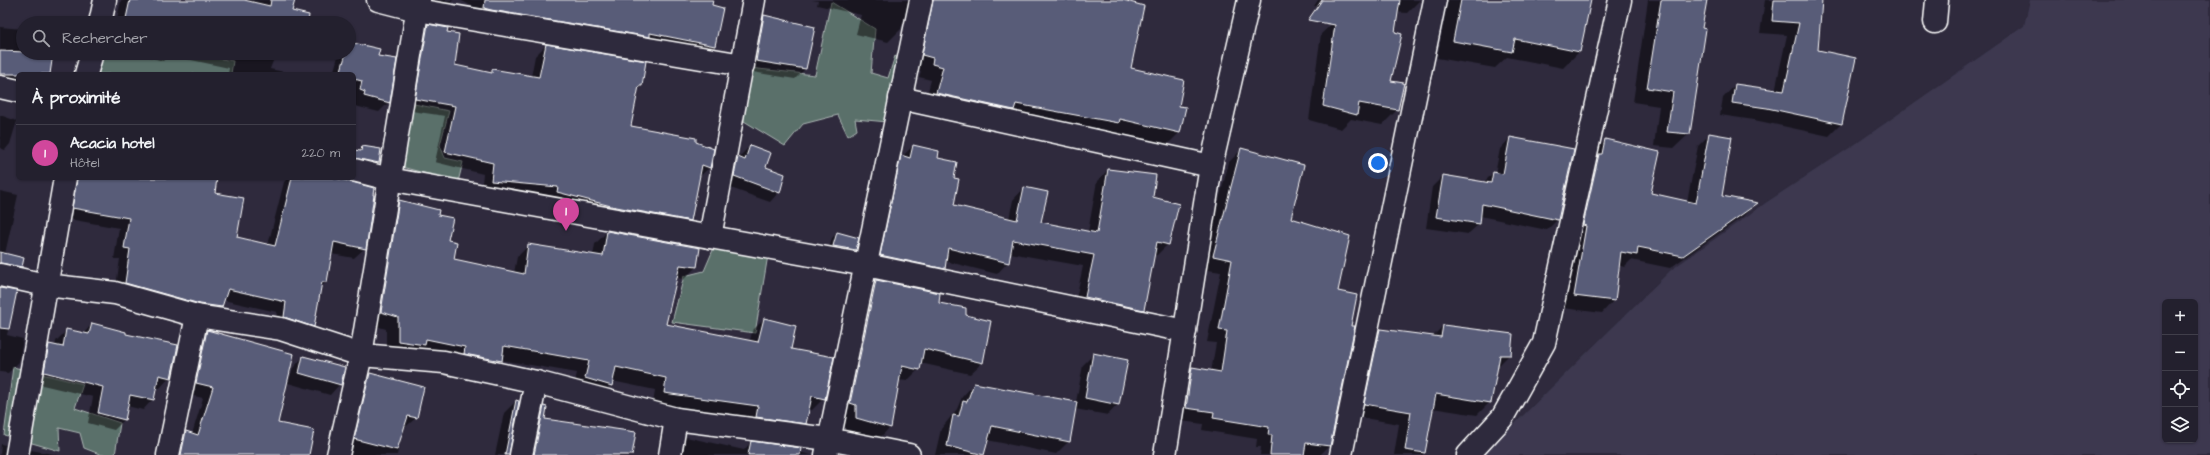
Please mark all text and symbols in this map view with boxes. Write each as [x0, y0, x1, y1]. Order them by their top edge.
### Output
search box [16, 16, 356, 60]
icon: search [30, 27, 52, 49]
text: Rechercher [62, 28, 147, 49]
text: À proximité [32, 86, 121, 110]
text: Acacia hotel [70, 133, 155, 154]
text: 1 [44, 144, 46, 162]
text: 220 m [302, 144, 340, 162]
your location [1368, 153, 1388, 173]
text: Hôtel [70, 154, 100, 172]
pin: 1 [553, 198, 579, 231]
map controls [2162, 299, 2198, 443]
button: + [2162, 299, 2198, 335]
button: − [2162, 335, 2198, 371]
button: locate [2162, 371, 2198, 407]
button: layers [2162, 407, 2198, 443]

